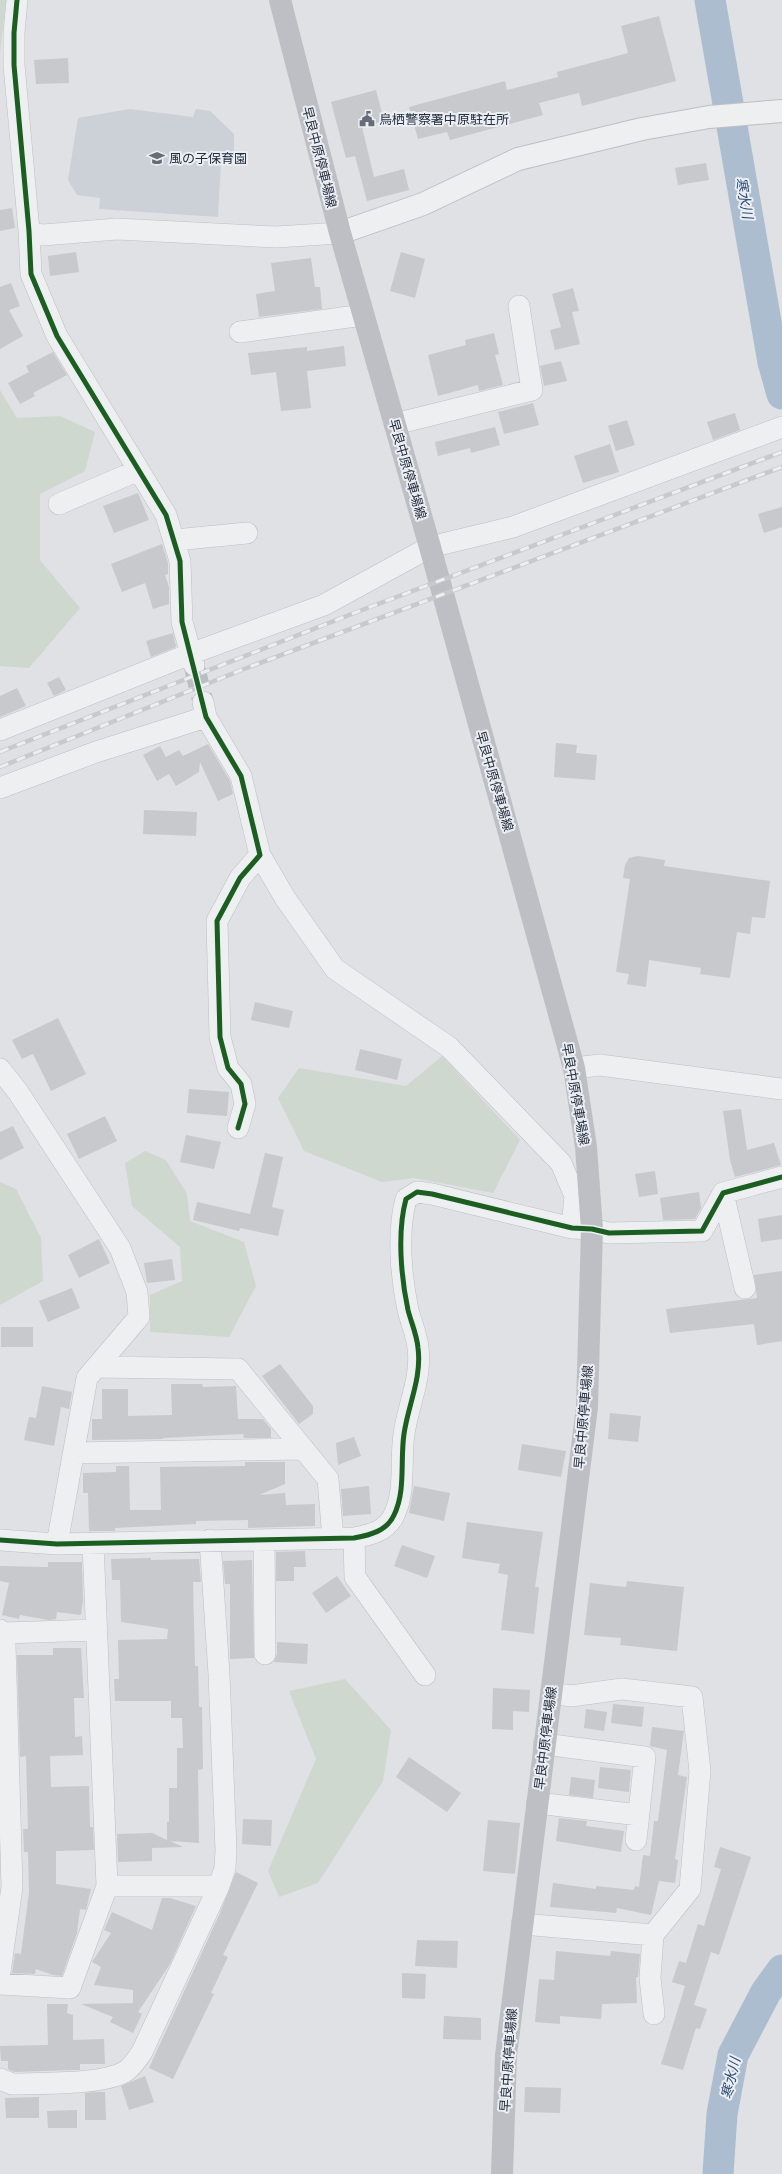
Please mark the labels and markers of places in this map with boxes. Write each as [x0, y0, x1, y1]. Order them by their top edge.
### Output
public building icon: 鳥栖警察署中原駐在所 [358, 110, 376, 128]
place label: 鳥栖警察署中原駐在所 [379, 111, 509, 127]
school or university icon: 風の子保育園 [148, 149, 166, 167]
place label: 風の子保育園 [169, 150, 247, 166]

